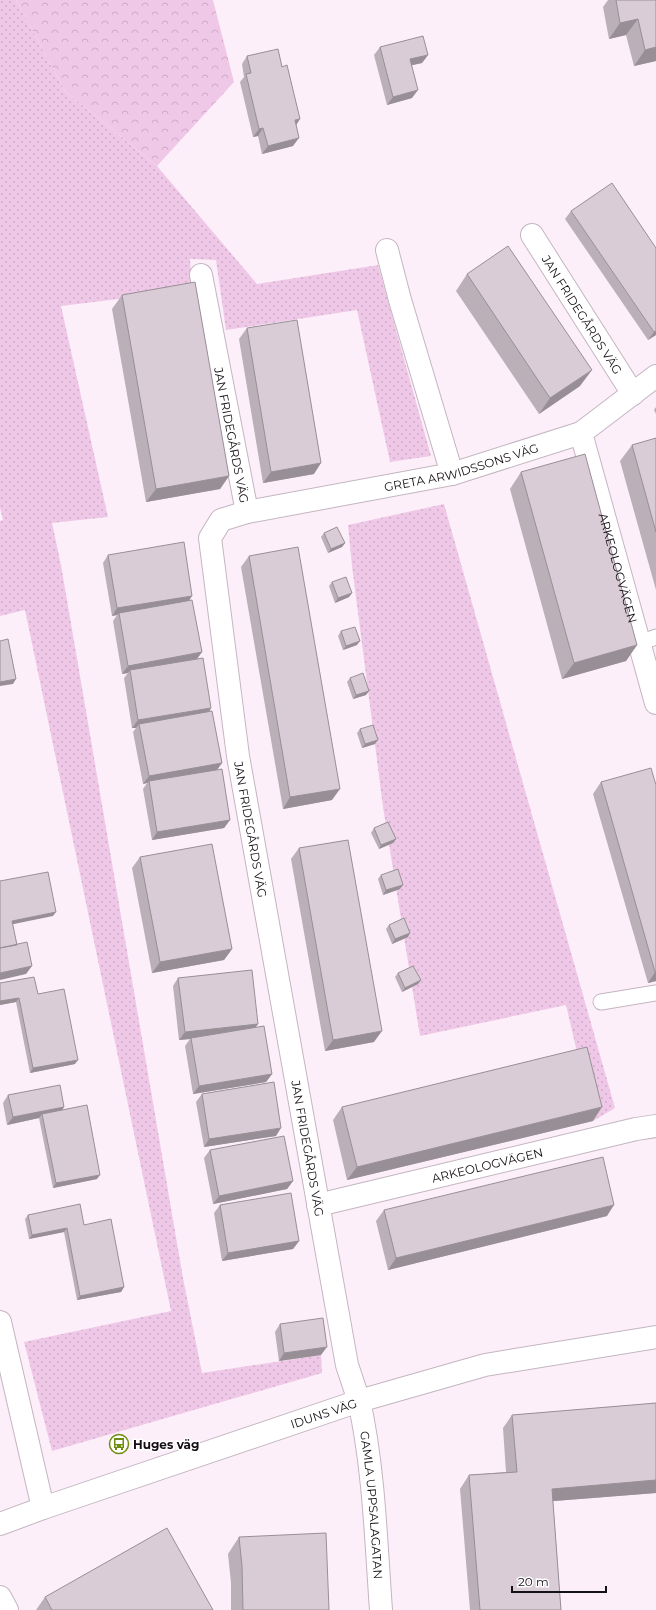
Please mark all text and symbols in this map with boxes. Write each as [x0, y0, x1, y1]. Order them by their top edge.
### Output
street label: JAN FRIDEGÅRDS VÄG [539, 251, 626, 377]
street label: JAN FRIDEGÅRDS VÄG [211, 365, 253, 504]
street label: GRETA ARWIDSSONS VÄG [383, 440, 540, 494]
street label: ARKEOLOGVÄGEN [596, 511, 641, 625]
street label: JAN FRIDEGÅRDS VÄG [231, 759, 271, 899]
street label: JAN FRIDEGÅRDS VÄG [288, 1078, 328, 1217]
street label: ARKEOLOGVÄGEN [430, 1144, 544, 1185]
street label: IDUNS VÄG [288, 1395, 359, 1431]
street label: GAMLA UPPSALAGATAN [357, 1430, 386, 1580]
bus stop icon: Huges väg [108, 1433, 130, 1455]
place label: Huges väg [133, 1437, 199, 1452]
scale bar [512, 1568, 606, 1594]
text: 20 m [518, 1574, 549, 1589]

